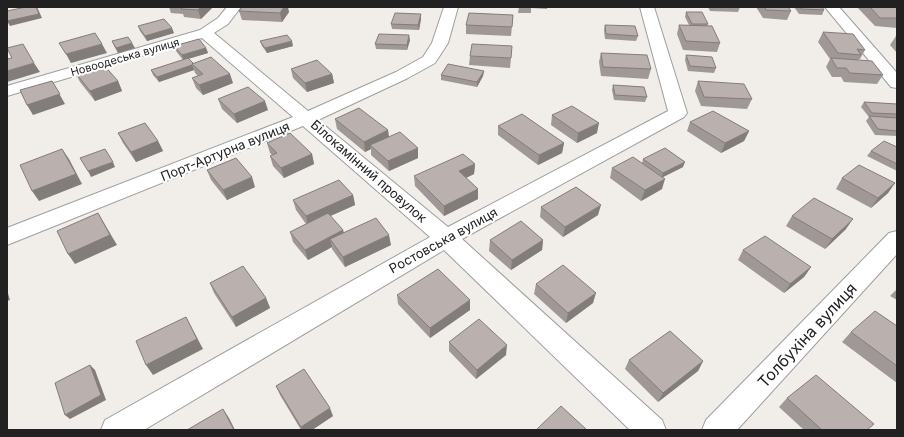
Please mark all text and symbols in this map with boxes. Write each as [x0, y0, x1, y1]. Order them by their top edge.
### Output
street label: Новоодеська вулиця [69, 35, 181, 79]
street label: Білокамінний провулок [308, 116, 430, 226]
street label: Порт-Артурна вулиця [158, 118, 292, 184]
street label: Ростовська вулиця [386, 204, 500, 276]
street label: Толбухіна вулиця [753, 278, 861, 392]

